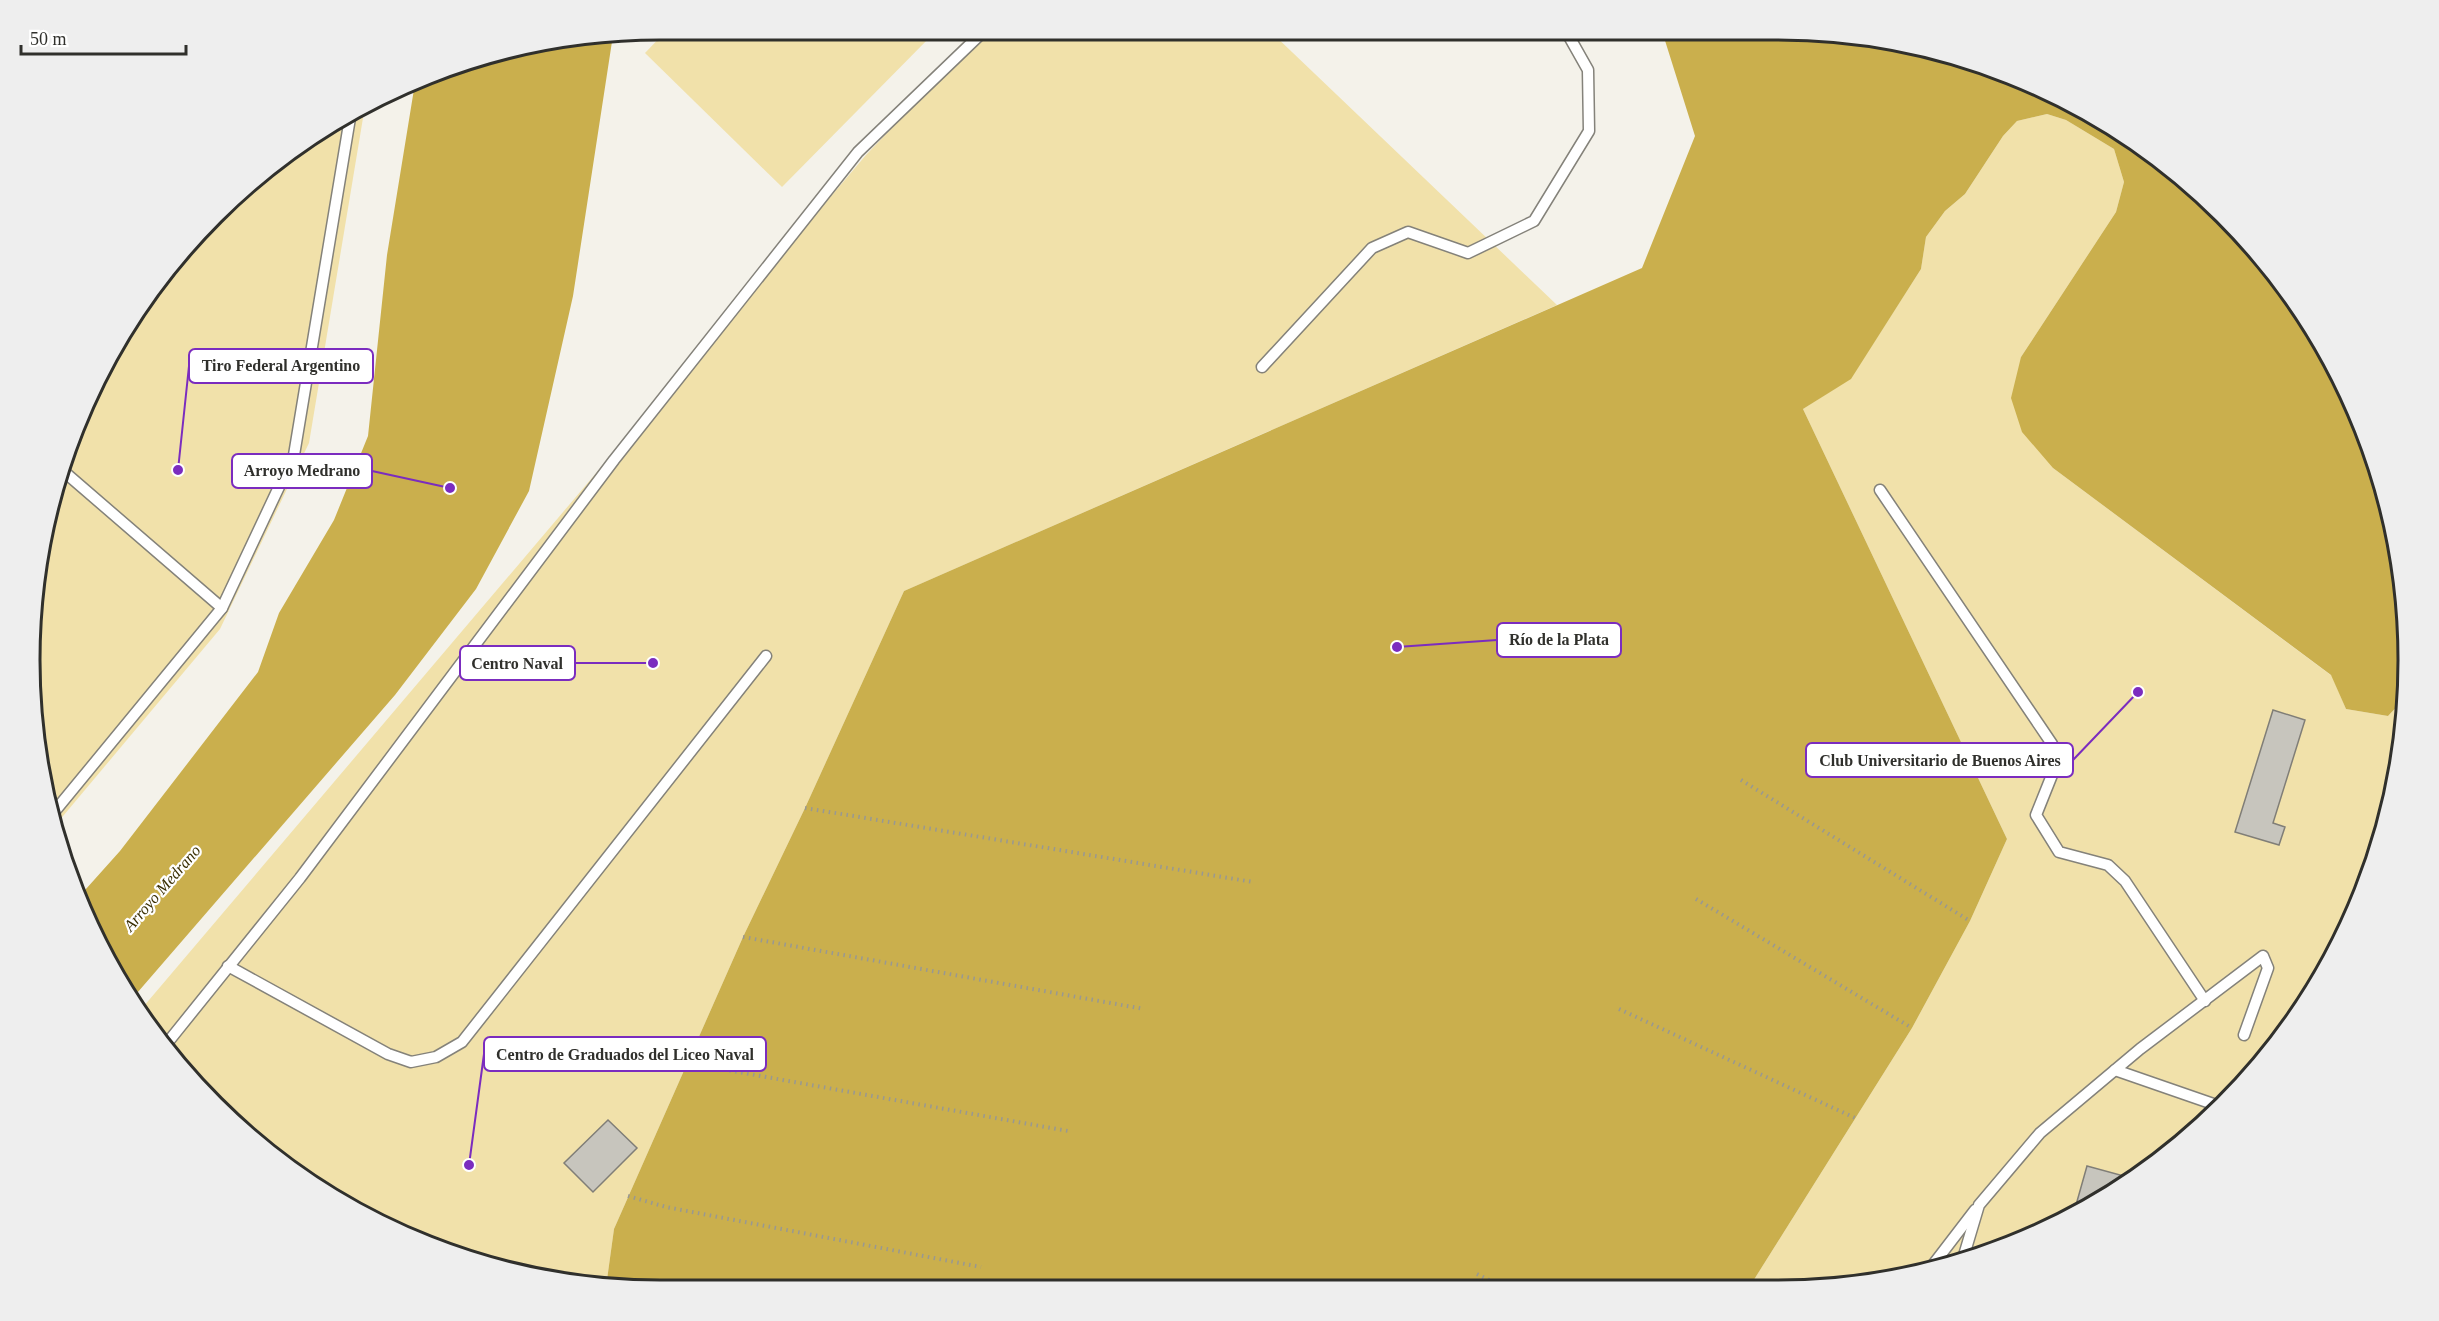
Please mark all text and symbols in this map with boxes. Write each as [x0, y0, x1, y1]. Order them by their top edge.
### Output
scale bar [21, 18, 186, 56]
text: 50 m [30, 29, 67, 49]
callout: Tiro Federal Argentino [189, 349, 373, 383]
text: Tiro Federal Argentino [202, 357, 360, 375]
callout: Arroyo Medrano [232, 454, 372, 488]
text: Arroyo Medrano [244, 462, 360, 480]
callout: Río de la Plata [1497, 623, 1621, 657]
text: Río de la Plata [1509, 631, 1609, 648]
callout: Centro Naval [460, 646, 575, 680]
text: Centro Naval [471, 655, 563, 672]
callout: Club Universitario de Buenos Aires [1806, 743, 2073, 777]
text: Club Universitario de Buenos Aires [1819, 752, 2061, 769]
water label: Arroyo Medrano [120, 842, 204, 936]
callout: Centro de Graduados del Liceo Naval [484, 1037, 766, 1071]
text: Centro de Graduados del Liceo Naval [496, 1046, 755, 1063]

